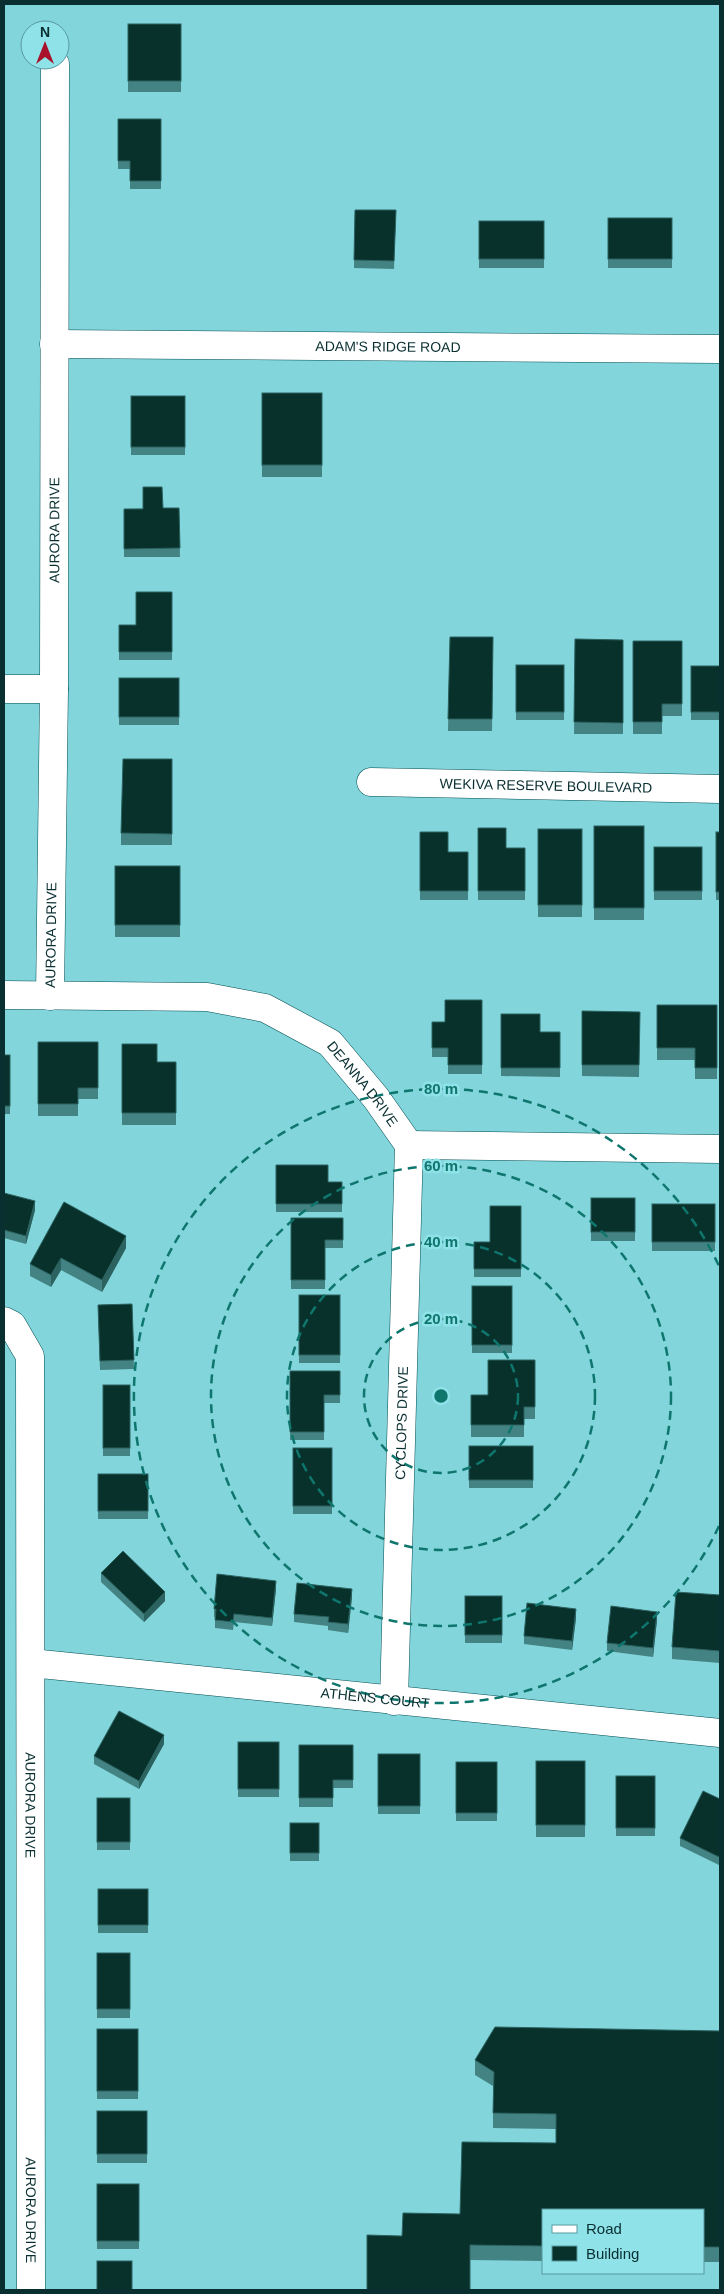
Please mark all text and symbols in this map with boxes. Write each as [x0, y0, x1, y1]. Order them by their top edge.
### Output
north arrow [20, 20, 70, 70]
text: N [40, 24, 50, 40]
street label: ADAM'S RIDGE ROAD [315, 338, 461, 355]
street label: AURORA DRIVE [46, 477, 62, 583]
street label: WEKIVA RESERVE BOULEVARD [440, 775, 652, 796]
street label: AURORA DRIVE [42, 882, 59, 988]
street label: DEANNA DRIVE [324, 1038, 401, 1129]
text: 80 m [424, 1080, 458, 1097]
text: 60 m [424, 1157, 458, 1174]
text: 40 m [424, 1233, 458, 1250]
text: 20 m [424, 1310, 458, 1327]
street label: CYCLOPS DRIVE [392, 1366, 411, 1480]
centre of rings [432, 1387, 450, 1405]
street label: ATHENS COURT [320, 1684, 431, 1711]
street label: AURORA DRIVE [22, 1752, 39, 1858]
street label: AURORA DRIVE [23, 2157, 39, 2263]
legend [542, 2209, 704, 2274]
text: Road [586, 2220, 622, 2237]
text: Building [586, 2245, 639, 2262]

